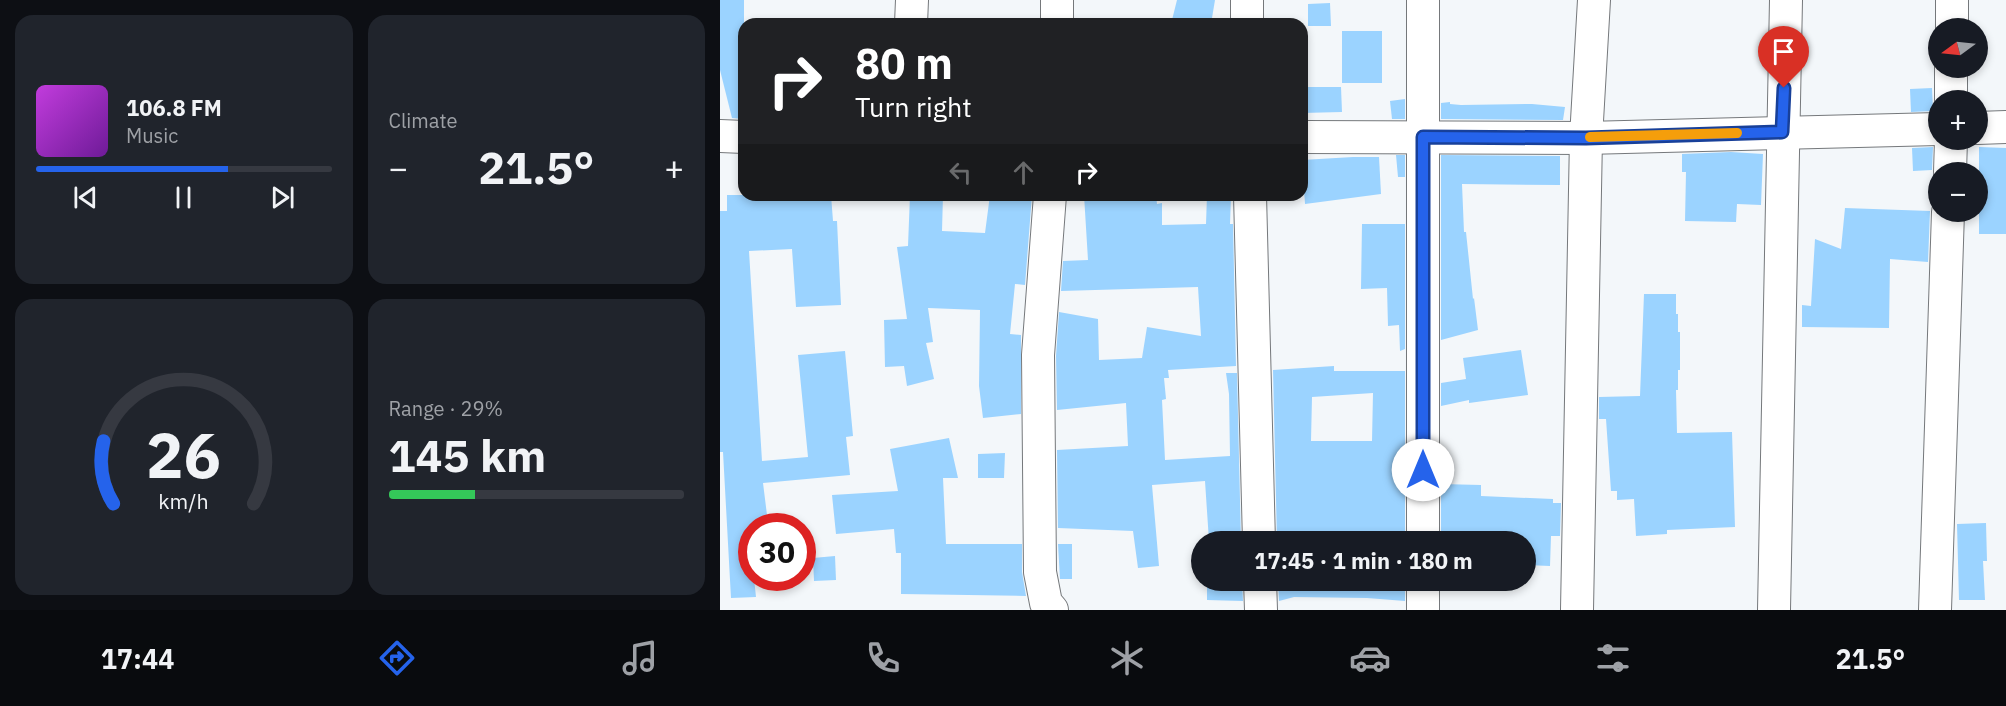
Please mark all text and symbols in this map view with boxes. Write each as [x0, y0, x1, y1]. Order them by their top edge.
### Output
north arrow [1928, 18, 1988, 78]
map controls [1928, 18, 1988, 222]
pin [1758, 26, 1809, 88]
icon: arrive [1767, 35, 1800, 68]
text: 80 m [855, 36, 953, 91]
icon: right [756, 42, 834, 120]
text: Turn right [855, 89, 972, 124]
button: + [1928, 90, 1988, 150]
text: 106.8 FM [126, 93, 222, 122]
text: Climate [389, 107, 457, 134]
text: Music [126, 122, 178, 149]
text: 21.5° [478, 138, 594, 196]
text: − [389, 146, 408, 189]
text: + [664, 146, 684, 189]
icon: left [944, 156, 977, 189]
icon: ahead [1007, 156, 1040, 189]
icon: right [1070, 156, 1103, 189]
button: − [1928, 162, 1988, 222]
icon: previous [69, 181, 102, 214]
icon: pause [167, 181, 200, 214]
icon: next [266, 181, 299, 214]
text: Range · 29% [389, 395, 503, 422]
text: 26 [146, 414, 221, 495]
text: 145 km [389, 426, 546, 484]
position arrow [1391, 438, 1455, 502]
text: km/h [159, 487, 209, 515]
speed limit sign: 30 [738, 513, 816, 591]
text: 17:45 · 1 min · 180 m [1254, 546, 1473, 575]
icon: directions [376, 637, 418, 679]
icon: music [619, 637, 661, 679]
icon: phone [862, 637, 904, 679]
icon: climate [1106, 637, 1148, 679]
icon: car [1349, 637, 1391, 679]
icon: filters [1592, 637, 1634, 679]
text: 17:44 [101, 641, 174, 676]
text: 21.5° [1836, 641, 1905, 676]

